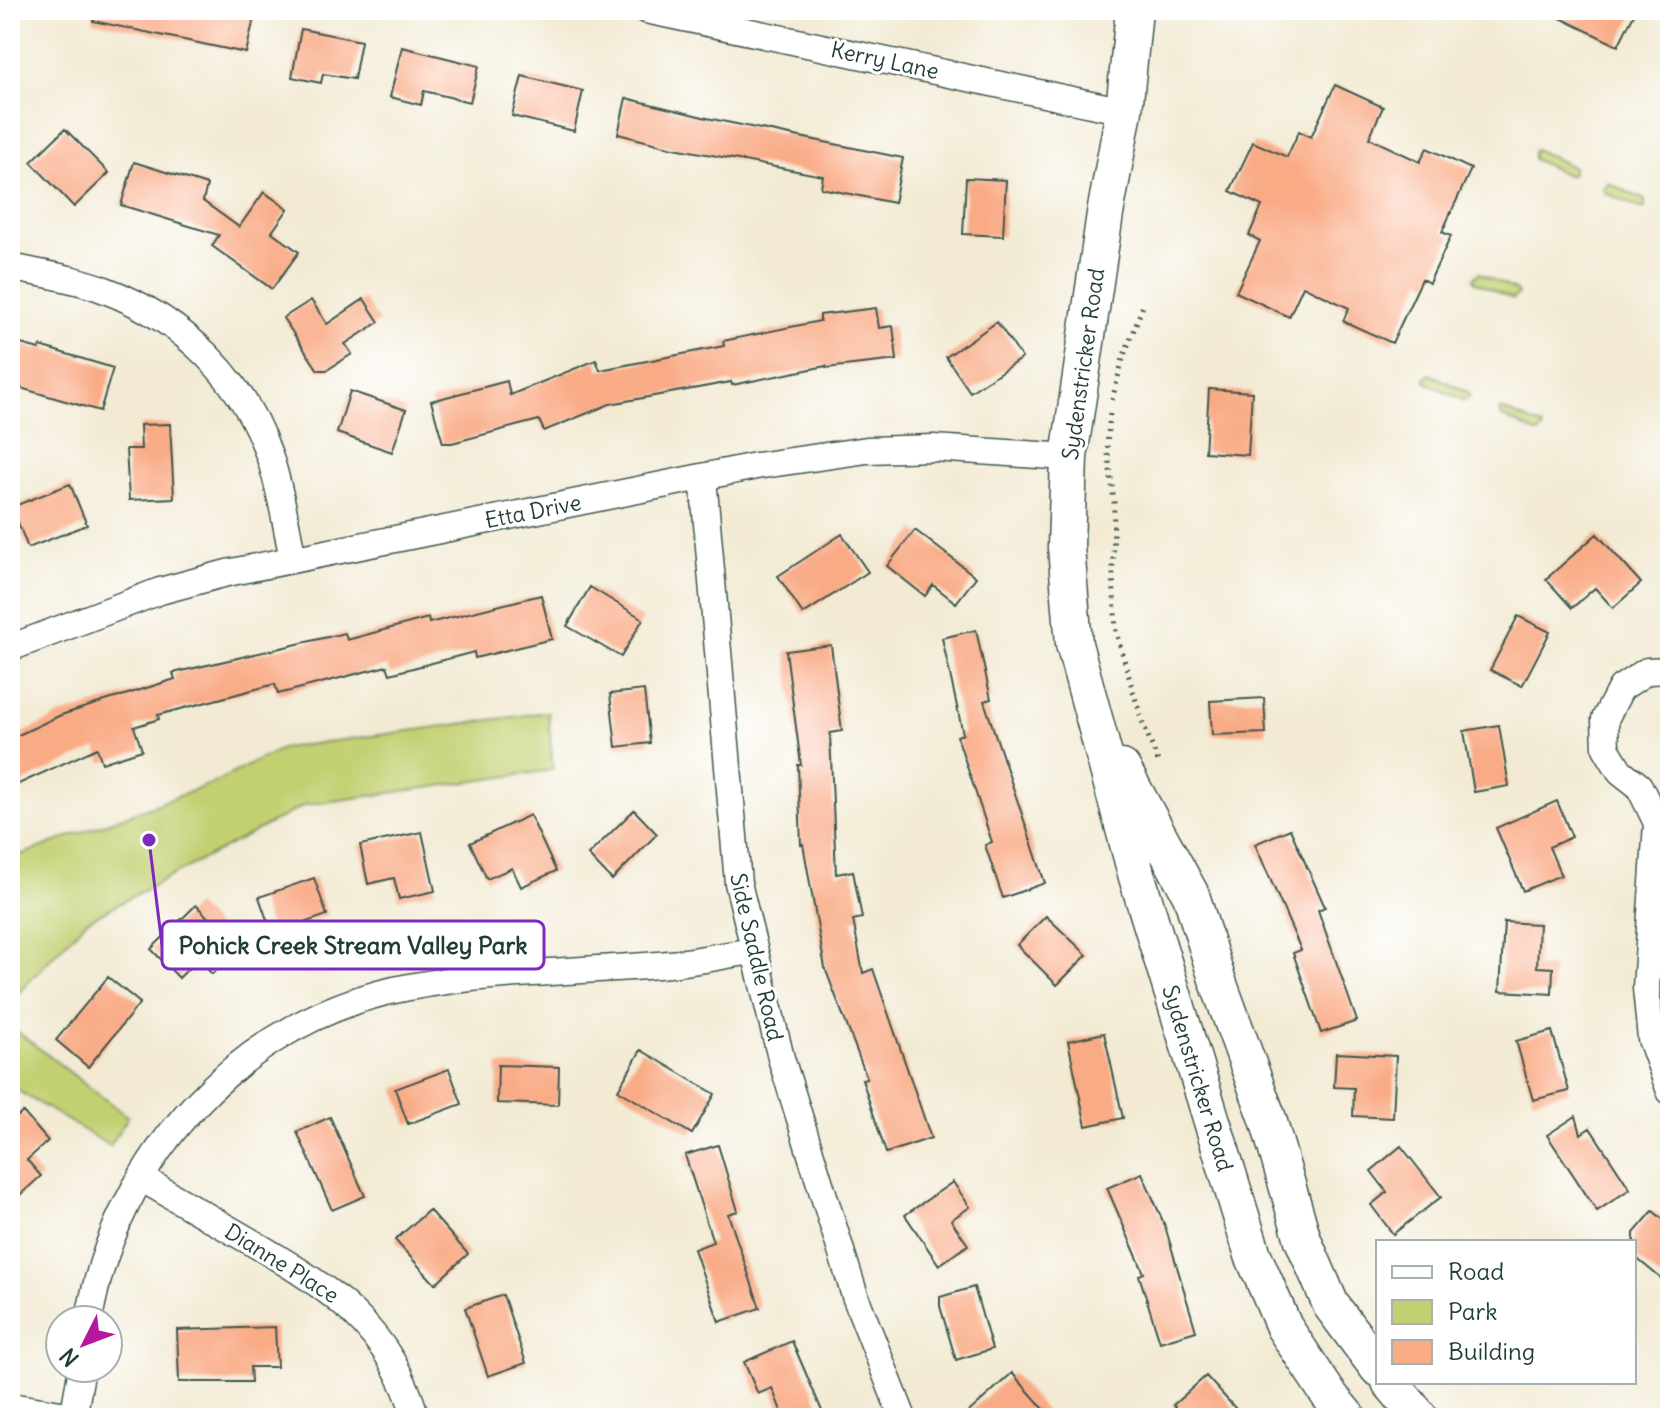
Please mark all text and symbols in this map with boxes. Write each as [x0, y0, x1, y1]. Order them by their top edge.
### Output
street label: Kerry Lane [829, 35, 941, 85]
street label: Sydenstricker Road [1056, 266, 1110, 462]
street label: Etta Drive [483, 488, 583, 534]
street label: Side Saddle Road [724, 870, 790, 1044]
callout: Pohick Creek Stream Valley Park [162, 921, 544, 969]
text: Pohick Creek Stream Valley Park [178, 930, 528, 960]
street label: Sydenstricker Road [1156, 981, 1240, 1175]
street label: Dianne Place [220, 1217, 344, 1309]
legend [1376, 1240, 1636, 1384]
text: Road [1448, 1256, 1504, 1286]
text: Park [1448, 1296, 1498, 1326]
north arrow [44, 1304, 124, 1384]
text: Building [1448, 1336, 1535, 1366]
text: N [54, 1342, 85, 1372]

